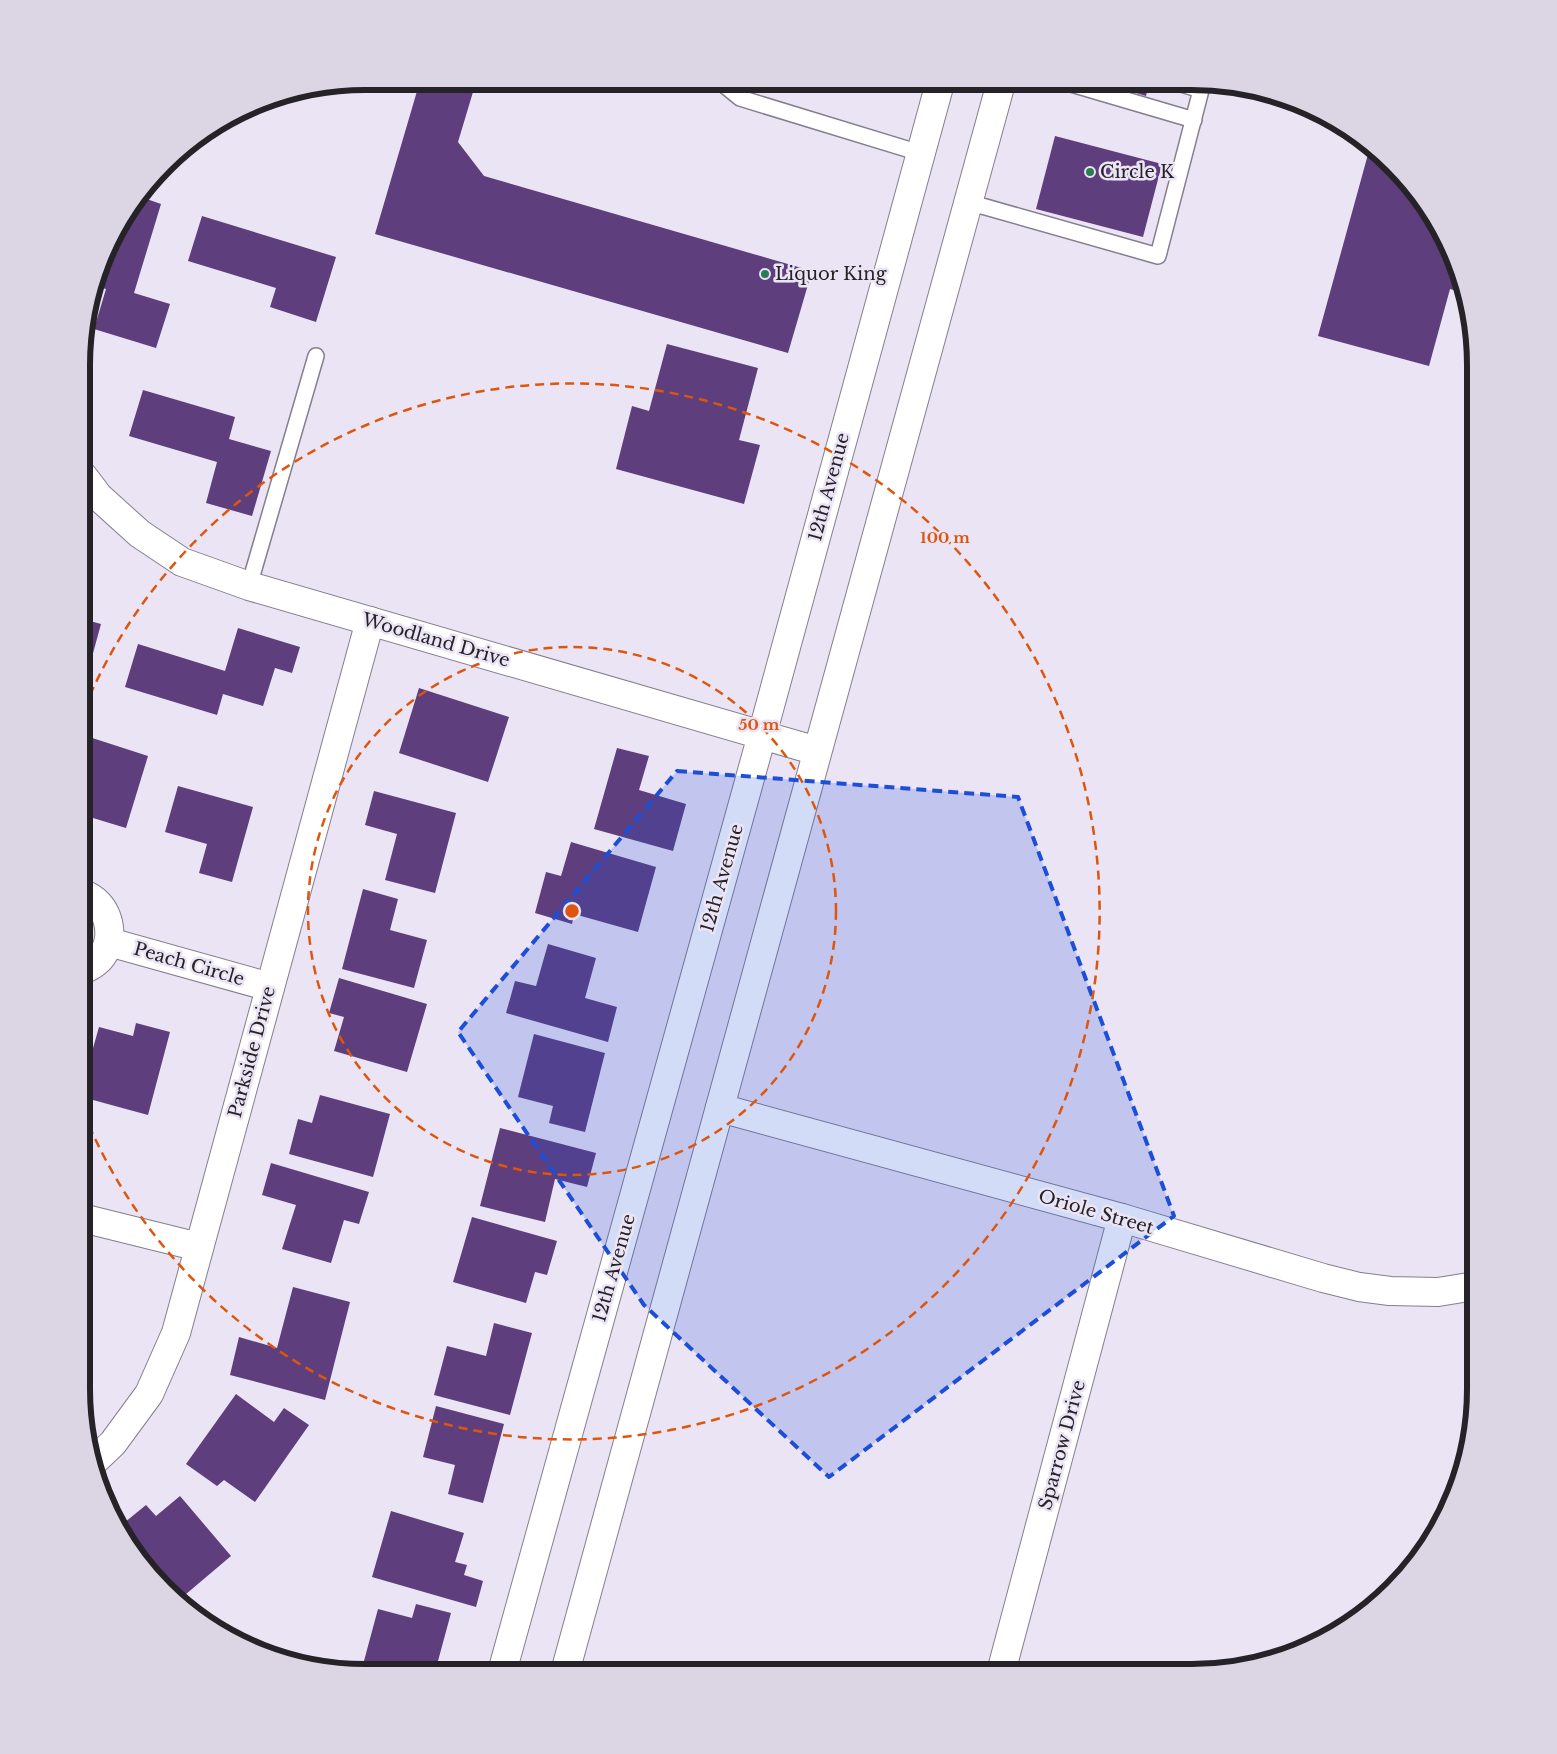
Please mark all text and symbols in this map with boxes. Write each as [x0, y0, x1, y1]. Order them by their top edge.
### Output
place label: Circle K [1100, 161, 1175, 183]
marker: Circle K [1084, 166, 1096, 178]
place label: Liquor King [775, 263, 887, 285]
marker: Liquor King [759, 268, 771, 280]
street label: 12th Avenue [804, 430, 854, 544]
text: 100 m [920, 528, 970, 547]
street label: Woodland Drive [359, 608, 512, 672]
text: 50 m [739, 715, 780, 734]
street label: 12th Avenue [696, 821, 748, 935]
centre of rings [563, 902, 581, 920]
street label: Peach Circle [131, 938, 247, 990]
street label: Parkside Drive [224, 984, 280, 1120]
street label: Oriole Street [1036, 1185, 1156, 1239]
street label: 12th Avenue [588, 1211, 640, 1325]
street label: Sparrow Drive [1034, 1378, 1090, 1512]

